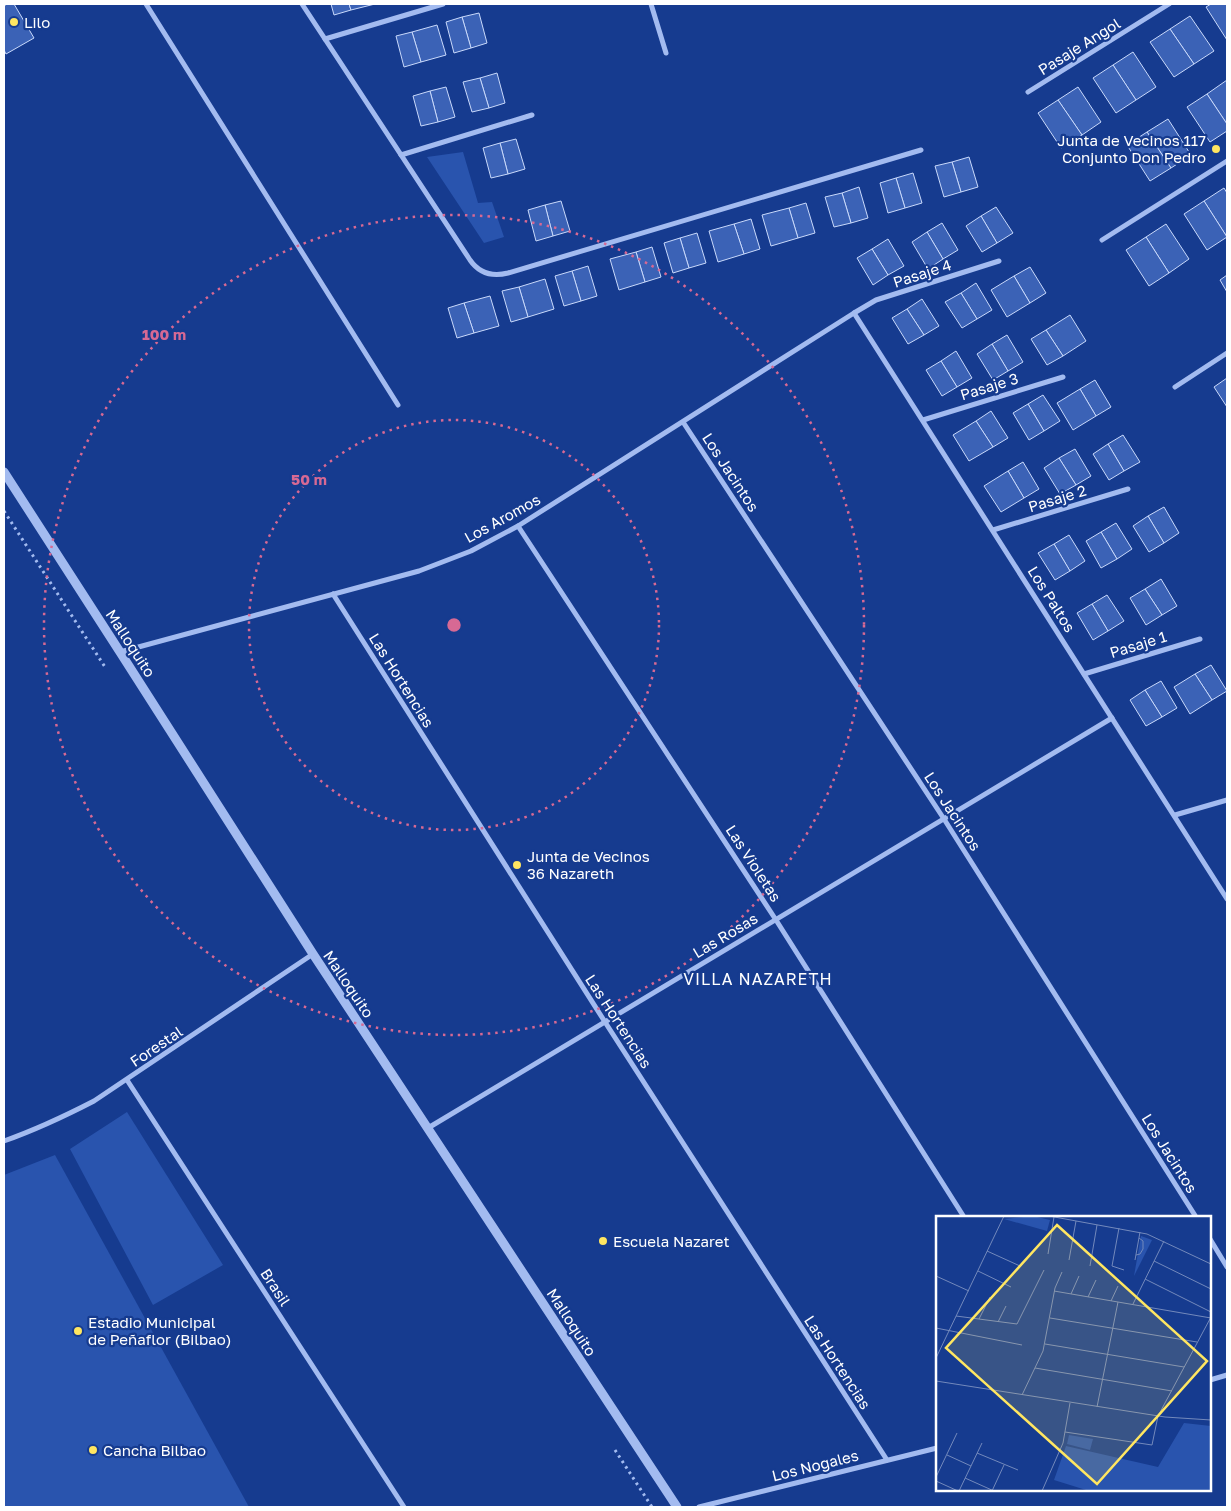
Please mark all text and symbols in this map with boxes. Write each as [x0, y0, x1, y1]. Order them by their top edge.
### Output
place label: Lilo [24, 13, 50, 31]
street label: Pasaje Angol [1035, 14, 1124, 78]
marker: Lilo [8, 16, 20, 28]
place label: Junta de Vecinos 117 Conjunto Don Pedro [1057, 131, 1206, 166]
marker: Junta de Vecinos 117 Conjunto Don Pedro [1210, 143, 1222, 155]
street label: Pasaje 4 [891, 255, 953, 291]
text: 100 m [142, 325, 186, 343]
street label: Pasaje 3 [958, 369, 1020, 403]
street label: Los Jacintos [699, 429, 763, 515]
text: 50 m [291, 470, 327, 488]
street label: Pasaje 2 [1026, 481, 1088, 515]
street label: Los Aromos [461, 490, 543, 546]
street label: Los Paltos [1025, 563, 1079, 635]
street label: Malloquito [102, 606, 160, 680]
centre of rings [445, 616, 463, 634]
street label: Pasaje 1 [1107, 627, 1169, 661]
street label: Las Hortencias [366, 629, 438, 731]
street label: Los Jacintos [921, 768, 985, 854]
street label: Las Violetas [723, 821, 785, 905]
place label: Junta de Vecinos 36 Nazareth [527, 847, 650, 882]
marker: Junta de Vecinos 36 Nazareth [511, 859, 523, 871]
street label: Las Rosas [689, 909, 761, 961]
street label: Malloquito [320, 947, 378, 1021]
district label: VILLA NAZARETH [683, 969, 833, 989]
street label: Las Hortencias [582, 971, 656, 1071]
street label: Forestal [126, 1022, 186, 1070]
street label: Los Jacintos [1138, 1110, 1202, 1196]
inset map [936, 1216, 1211, 1491]
place label: Escuela Nazaret [613, 1232, 729, 1250]
marker: Escuela Nazaret [597, 1235, 609, 1247]
street label: Brasil [257, 1265, 295, 1309]
street label: Malloquito [543, 1285, 601, 1359]
street label: Las Hortencias [801, 1312, 875, 1412]
place label: Estadio Municipal de Peñaflor (Bilbao) [88, 1313, 231, 1348]
marker: Estadio Municipal de Peñaflor (Bilbao) [72, 1325, 84, 1337]
place label: Cancha Bilbao [103, 1441, 206, 1459]
marker: Cancha Bilbao [87, 1444, 99, 1456]
street label: Los Nogales [770, 1446, 860, 1484]

